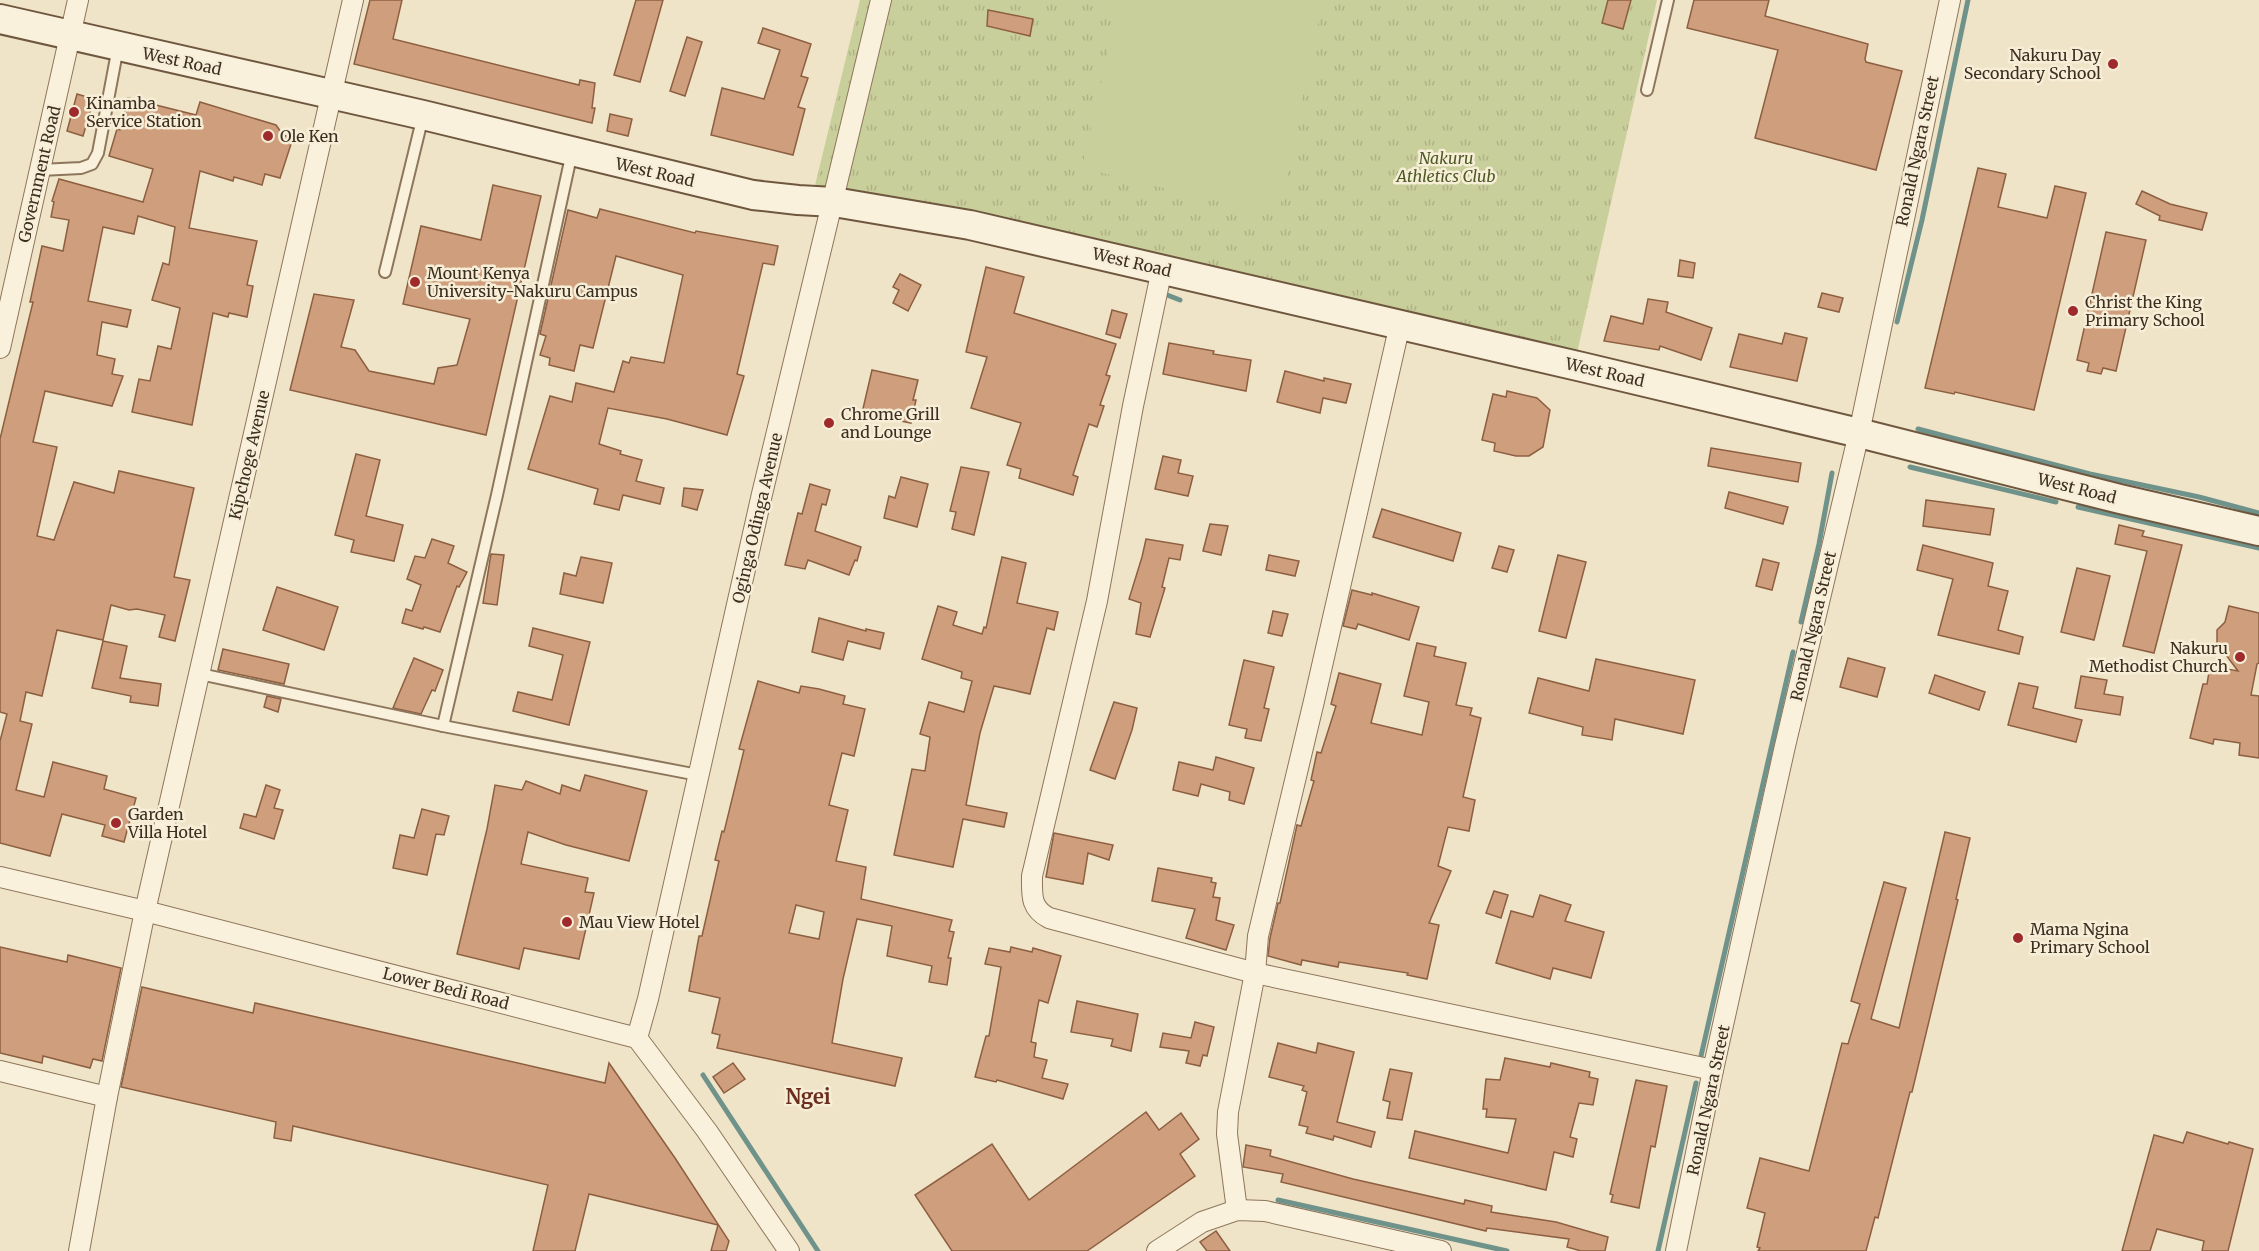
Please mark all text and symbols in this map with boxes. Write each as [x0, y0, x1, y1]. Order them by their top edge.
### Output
street label: West Road [140, 43, 224, 79]
place label: Nakuru Day Secondary School [1964, 45, 2102, 83]
marker: Nakuru Day Secondary School [2106, 57, 2120, 71]
street label: Ronald Ngara Street [1891, 73, 1943, 228]
place label: Kinamba Service Station [86, 93, 202, 131]
street label: Government Road [14, 103, 65, 244]
marker: Kinamba Service Station [67, 105, 81, 119]
place label: Ole Ken [280, 126, 339, 146]
marker: Ole Ken [261, 129, 275, 143]
park label: Nakuru Athletics Club [1395, 148, 1495, 186]
street label: West Road [613, 153, 697, 191]
street label: West Road [1090, 243, 1174, 281]
place label: Mount Kenya University-Nakuru Campus [427, 263, 638, 301]
marker: Mount Kenya University-Nakuru Campus [408, 275, 422, 289]
place label: Christ the King Primary School [2085, 292, 2205, 330]
marker: Christ the King Primary School [2066, 304, 2080, 318]
street label: West Road [1563, 353, 1647, 391]
street label: Kipchoge Avenue [224, 388, 274, 522]
place label: Chrome Grill and Lounge [841, 404, 940, 442]
marker: Chrome Grill and Lounge [822, 416, 836, 430]
street label: Oginga Odinga Avenue [728, 431, 786, 605]
street label: West Road [2035, 468, 2119, 508]
street label: Ronald Ngara Street [1786, 548, 1840, 703]
place label: Nakuru Methodist Church [2089, 638, 2228, 676]
marker: Nakuru Methodist Church [2233, 650, 2247, 664]
place label: Garden Villa Hotel [127, 804, 207, 842]
marker: Garden Villa Hotel [109, 816, 123, 830]
place label: Mau View Hotel [579, 912, 700, 932]
marker: Mau View Hotel [560, 915, 574, 929]
place label: Mama Ngina Primary School [2030, 919, 2150, 957]
marker: Mama Ngina Primary School [2011, 931, 2025, 945]
street label: Lower Bedi Road [381, 963, 512, 1013]
street label: Ronald Ngara Street [1682, 1022, 1734, 1177]
district label: Ngei [785, 1084, 831, 1109]

